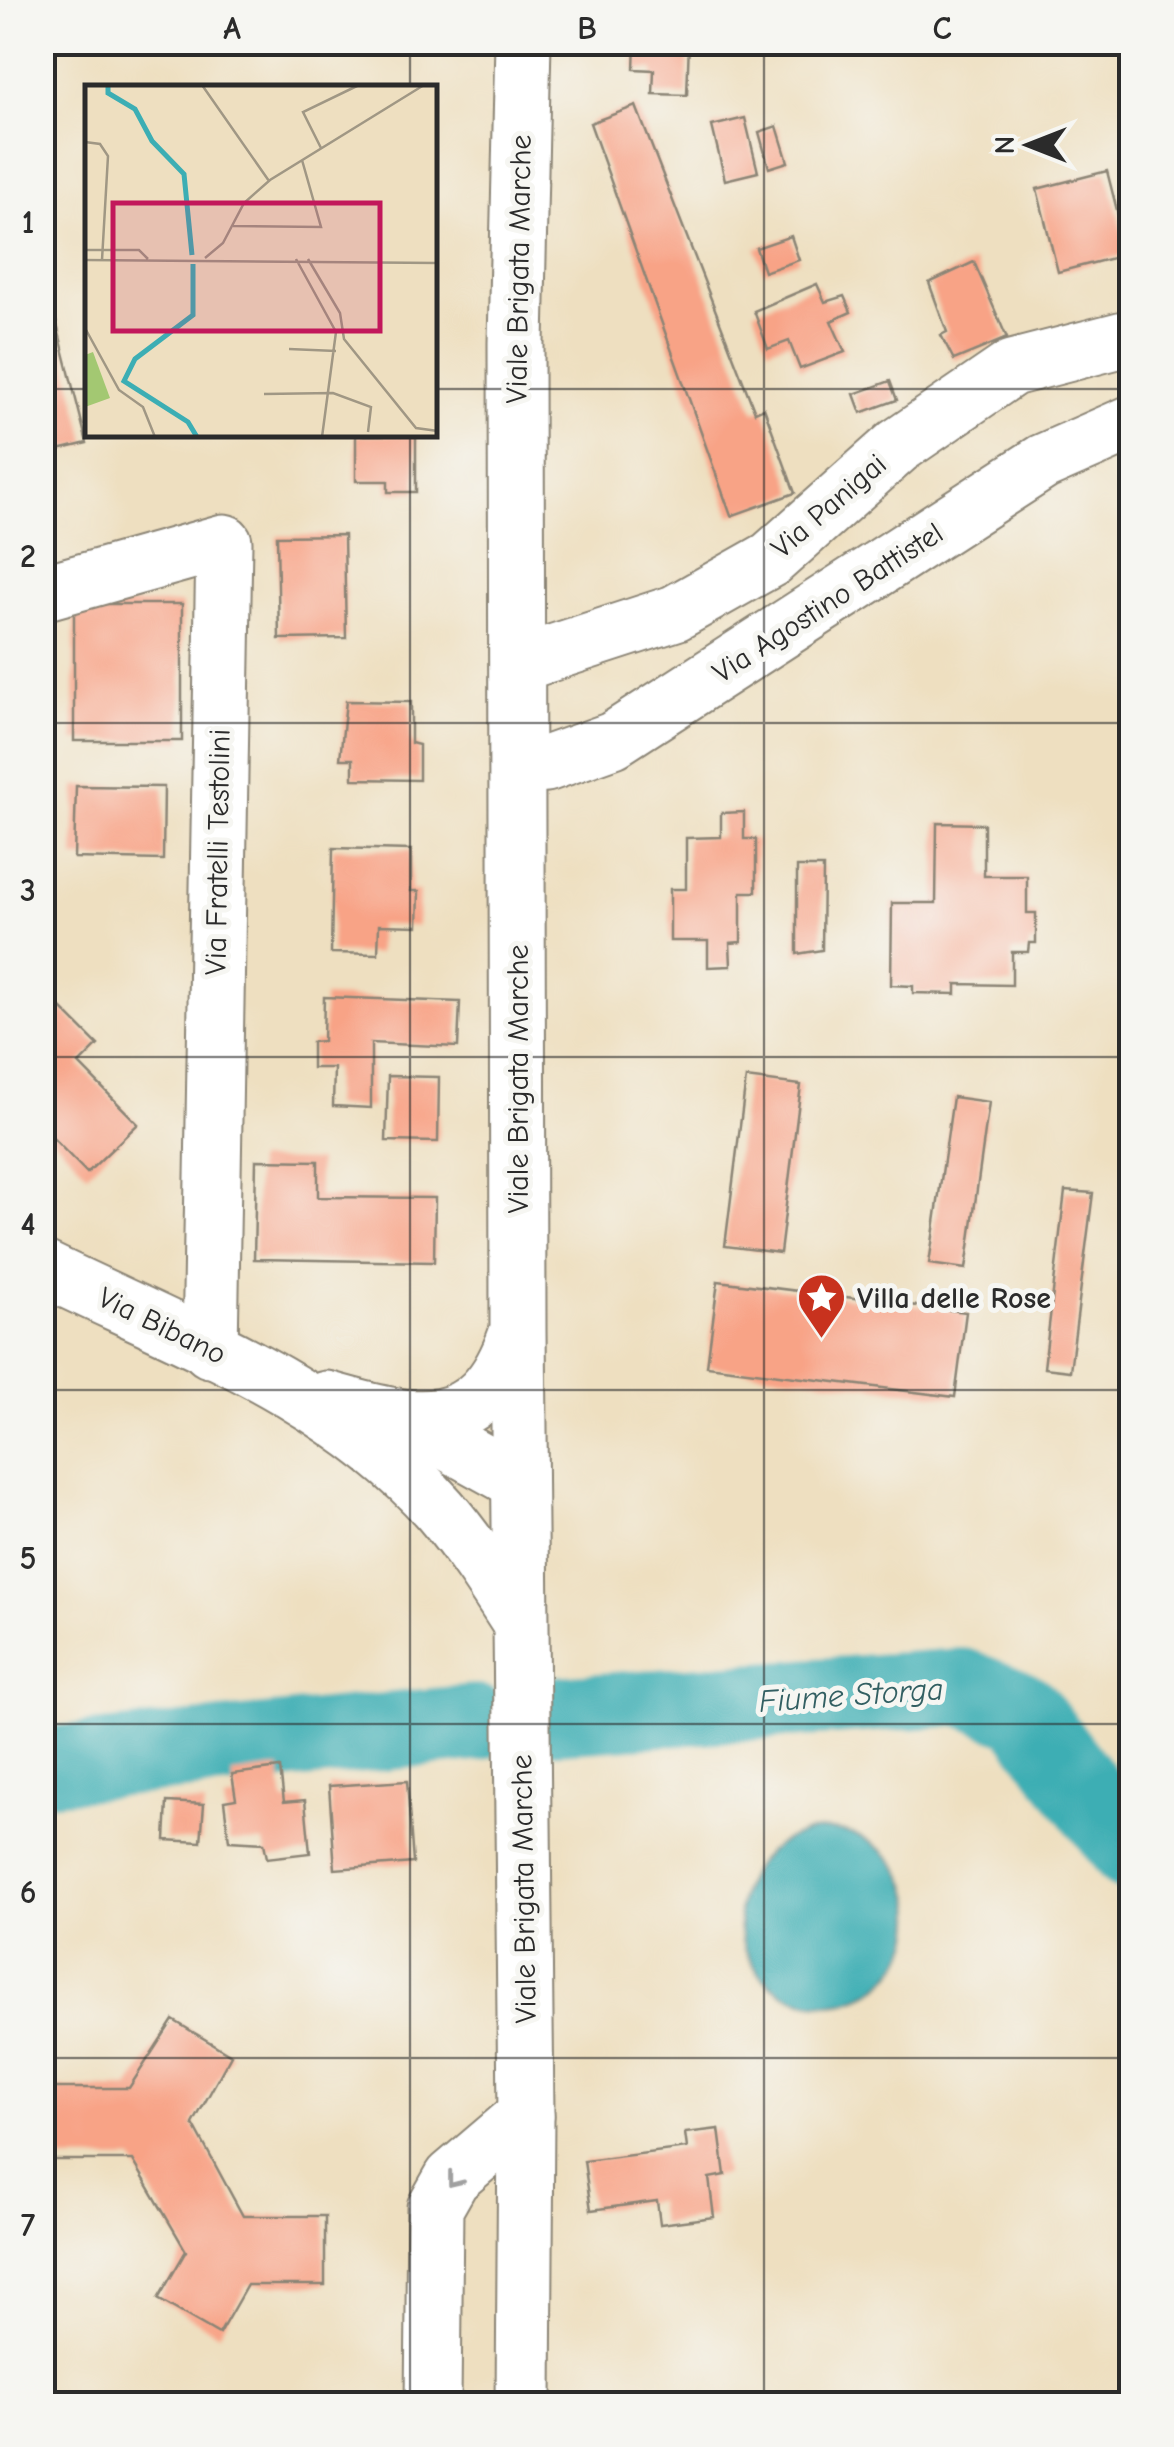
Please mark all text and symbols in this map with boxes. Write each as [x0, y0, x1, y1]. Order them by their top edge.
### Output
text: A [223, 10, 241, 47]
text: B [577, 10, 597, 47]
text: C [932, 10, 952, 47]
inset map [85, 85, 438, 438]
north arrow [979, 95, 1079, 195]
street label: Viale Brigata Marche [499, 134, 539, 404]
text: N [989, 136, 1021, 154]
text: 1 [22, 204, 34, 241]
street label: Via Panigai [764, 447, 894, 565]
street label: Via Agostino Battistel [706, 515, 950, 691]
text: 2 [20, 538, 36, 575]
street label: Via Fratelli Testolini [198, 729, 238, 975]
text: 3 [20, 872, 36, 909]
street label: Viale Brigata Marche [501, 944, 536, 1214]
text: 4 [20, 1206, 36, 1243]
place icon: Villa delle Rose [796, 1272, 848, 1340]
street label: Via Bibano [92, 1280, 232, 1372]
place label: Villa delle Rose [857, 1281, 1051, 1316]
text: 5 [20, 1540, 37, 1577]
water label: Fiume Storga [758, 1670, 944, 1720]
street label: Viale Brigata Marche [504, 1754, 544, 2024]
text: 6 [20, 1874, 36, 1911]
one-way arrow [448, 2168, 466, 2186]
text: 7 [21, 2207, 36, 2244]

